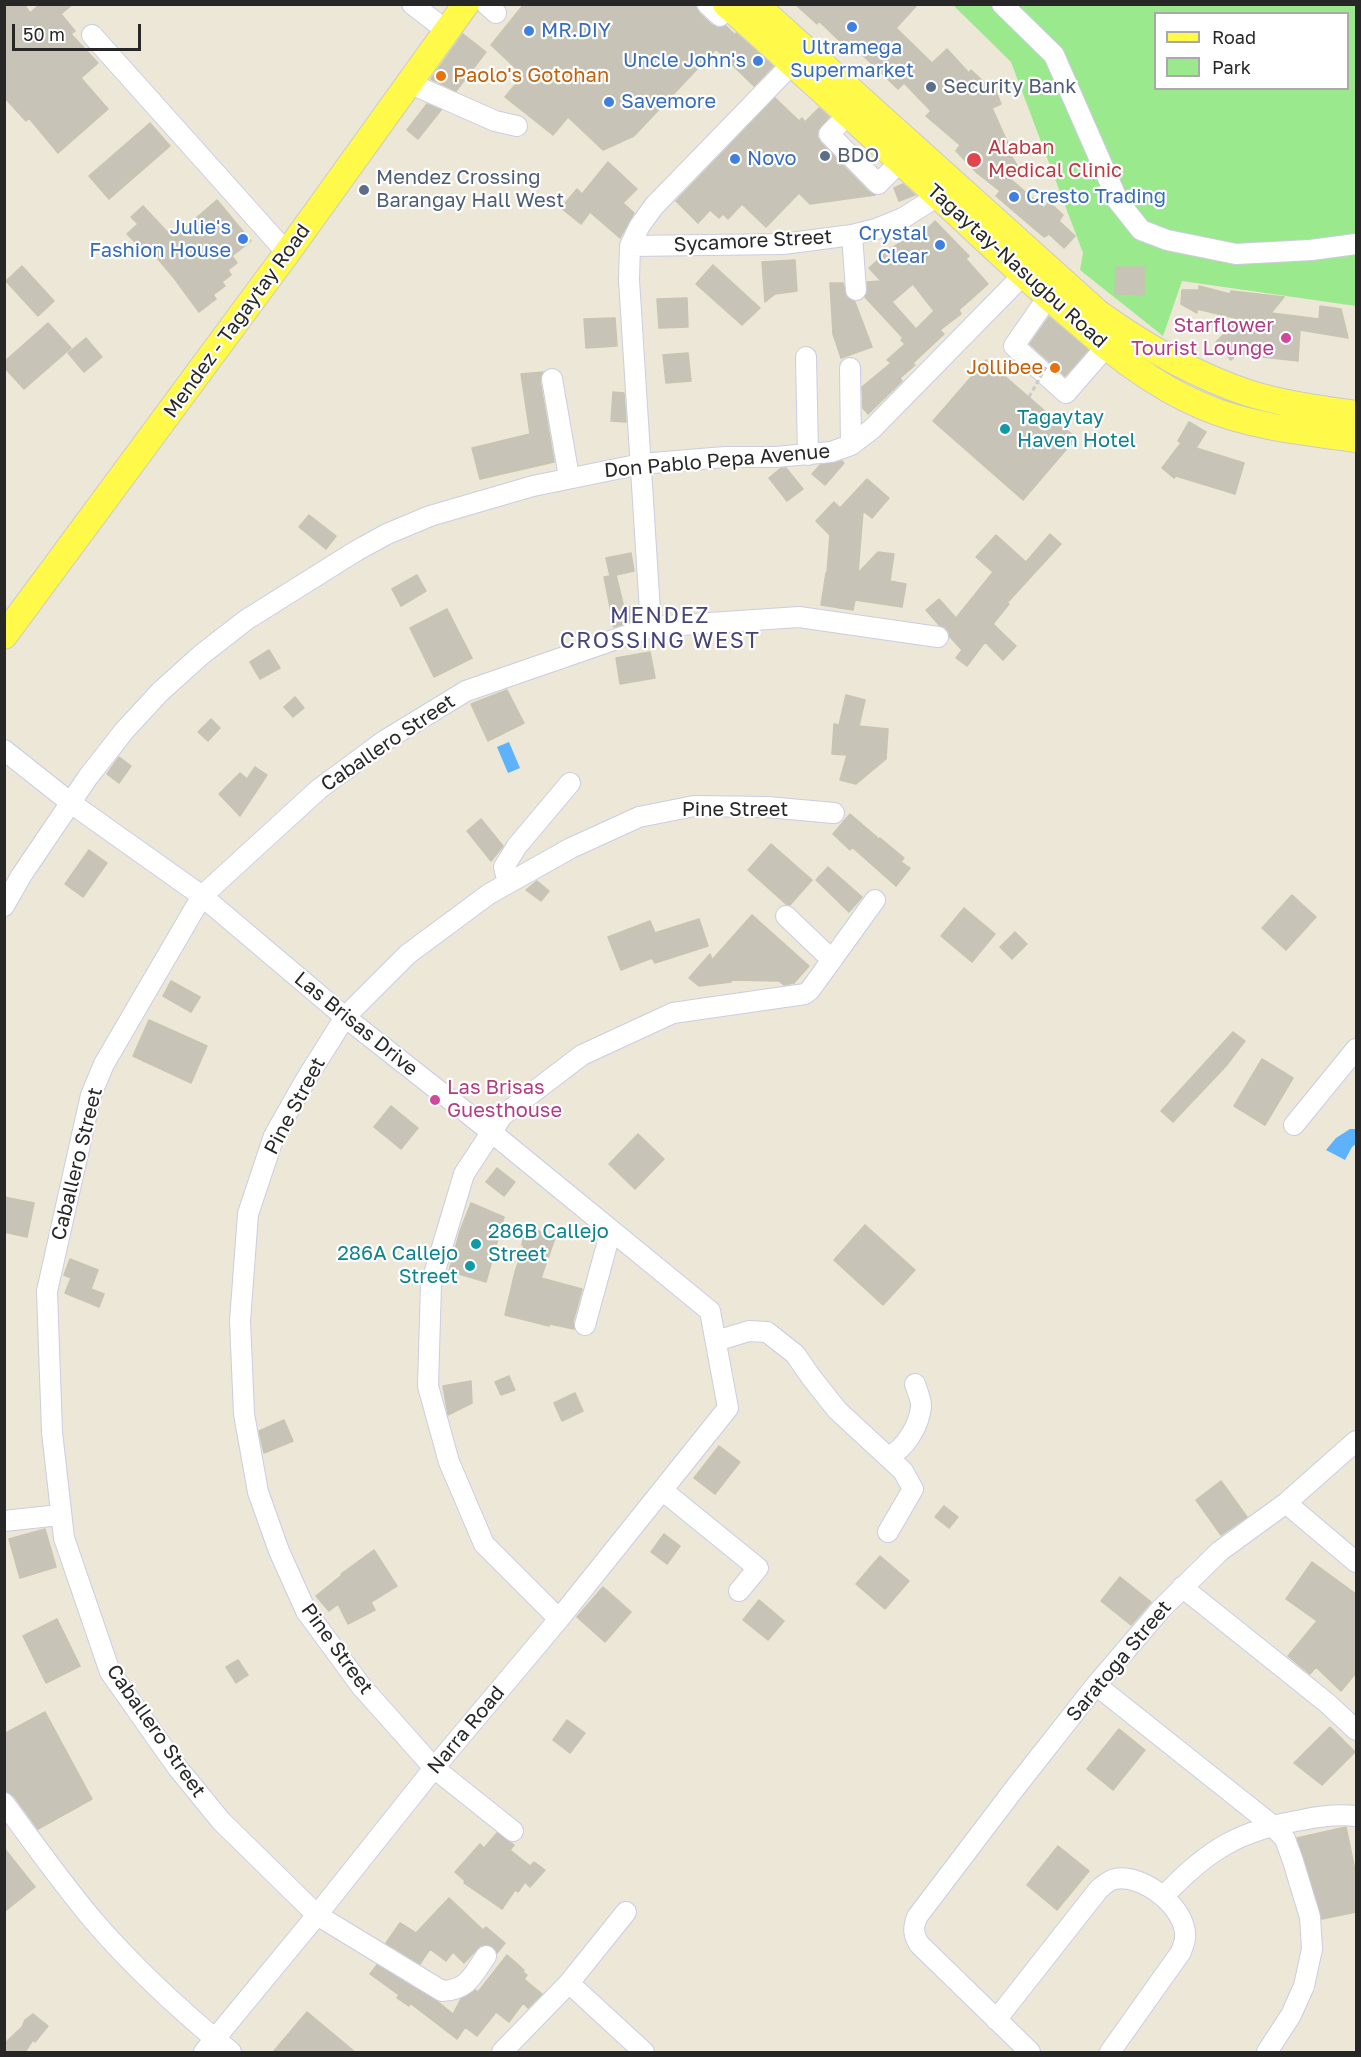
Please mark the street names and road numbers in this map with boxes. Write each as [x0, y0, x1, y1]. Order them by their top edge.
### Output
street label: Tagaytay-Nasugbu Road [922, 179, 1112, 353]
street label: Mendez - Tagaytay Road [159, 219, 315, 423]
street label: Sycamore Street [673, 225, 833, 257]
street label: Don Pablo Pepa Avenue [603, 439, 831, 483]
street label: Caballero Street [316, 689, 460, 797]
street label: Pine Street [682, 798, 788, 822]
street label: Las Brisas Drive [289, 967, 423, 1081]
street label: Pine Street [259, 1053, 331, 1159]
street label: Caballero Street [46, 1085, 108, 1243]
street label: Saratoga Street [1061, 1596, 1177, 1726]
street label: Pine Street [296, 1599, 378, 1699]
street label: Caballero Street [101, 1660, 211, 1802]
street label: Narra Road [422, 1681, 510, 1779]

